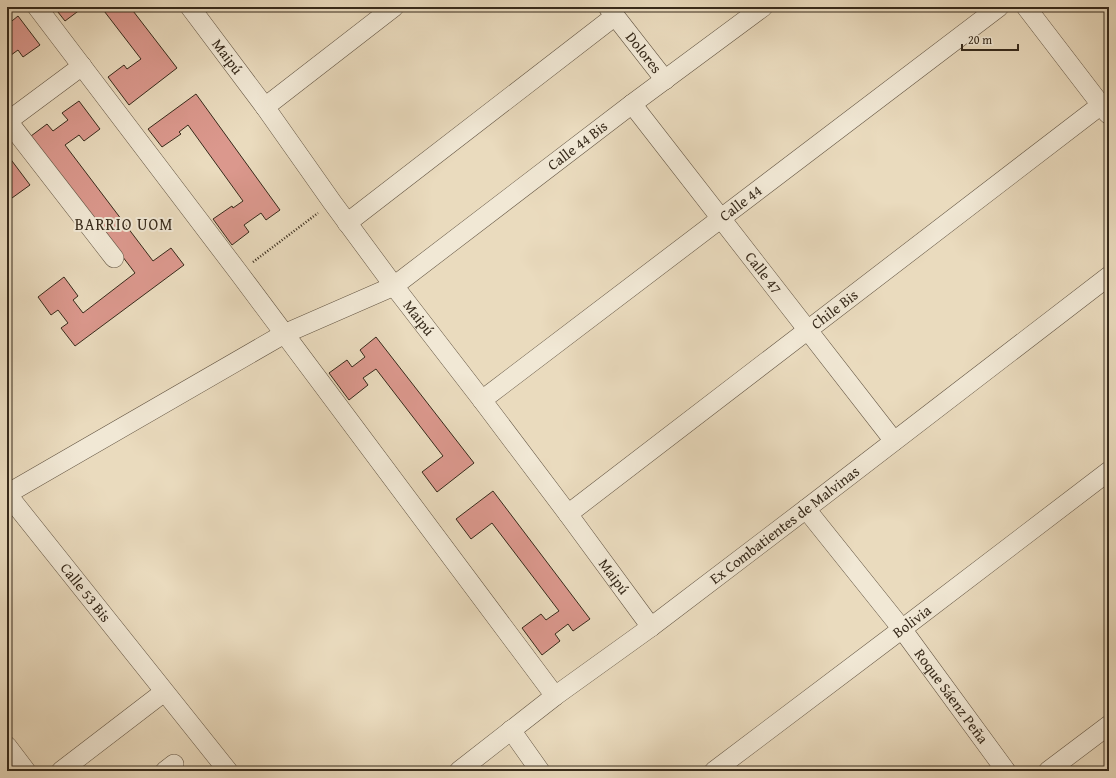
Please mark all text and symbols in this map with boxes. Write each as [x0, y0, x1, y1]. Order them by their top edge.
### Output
scale bar [962, 26, 1018, 52]
street label: Dolores [621, 27, 667, 78]
text: 20 m [968, 31, 992, 48]
street label: Maipú [207, 34, 248, 79]
street label: Calle 44 Bis [543, 115, 612, 175]
street label: Calle 44 [715, 180, 766, 226]
district label: BARRIO UOM [75, 212, 173, 236]
street label: Calle 47 [741, 247, 787, 298]
street label: Chile Bis [806, 284, 862, 334]
street label: Maipú [399, 295, 440, 341]
street label: Ex Combatientes de Malvinas [705, 461, 863, 589]
street label: Maipú [594, 554, 635, 599]
street label: Calle 53 Bis [56, 558, 116, 626]
street label: Bolivia [888, 600, 935, 643]
street label: Roque Sáenz Peña [910, 644, 994, 748]

